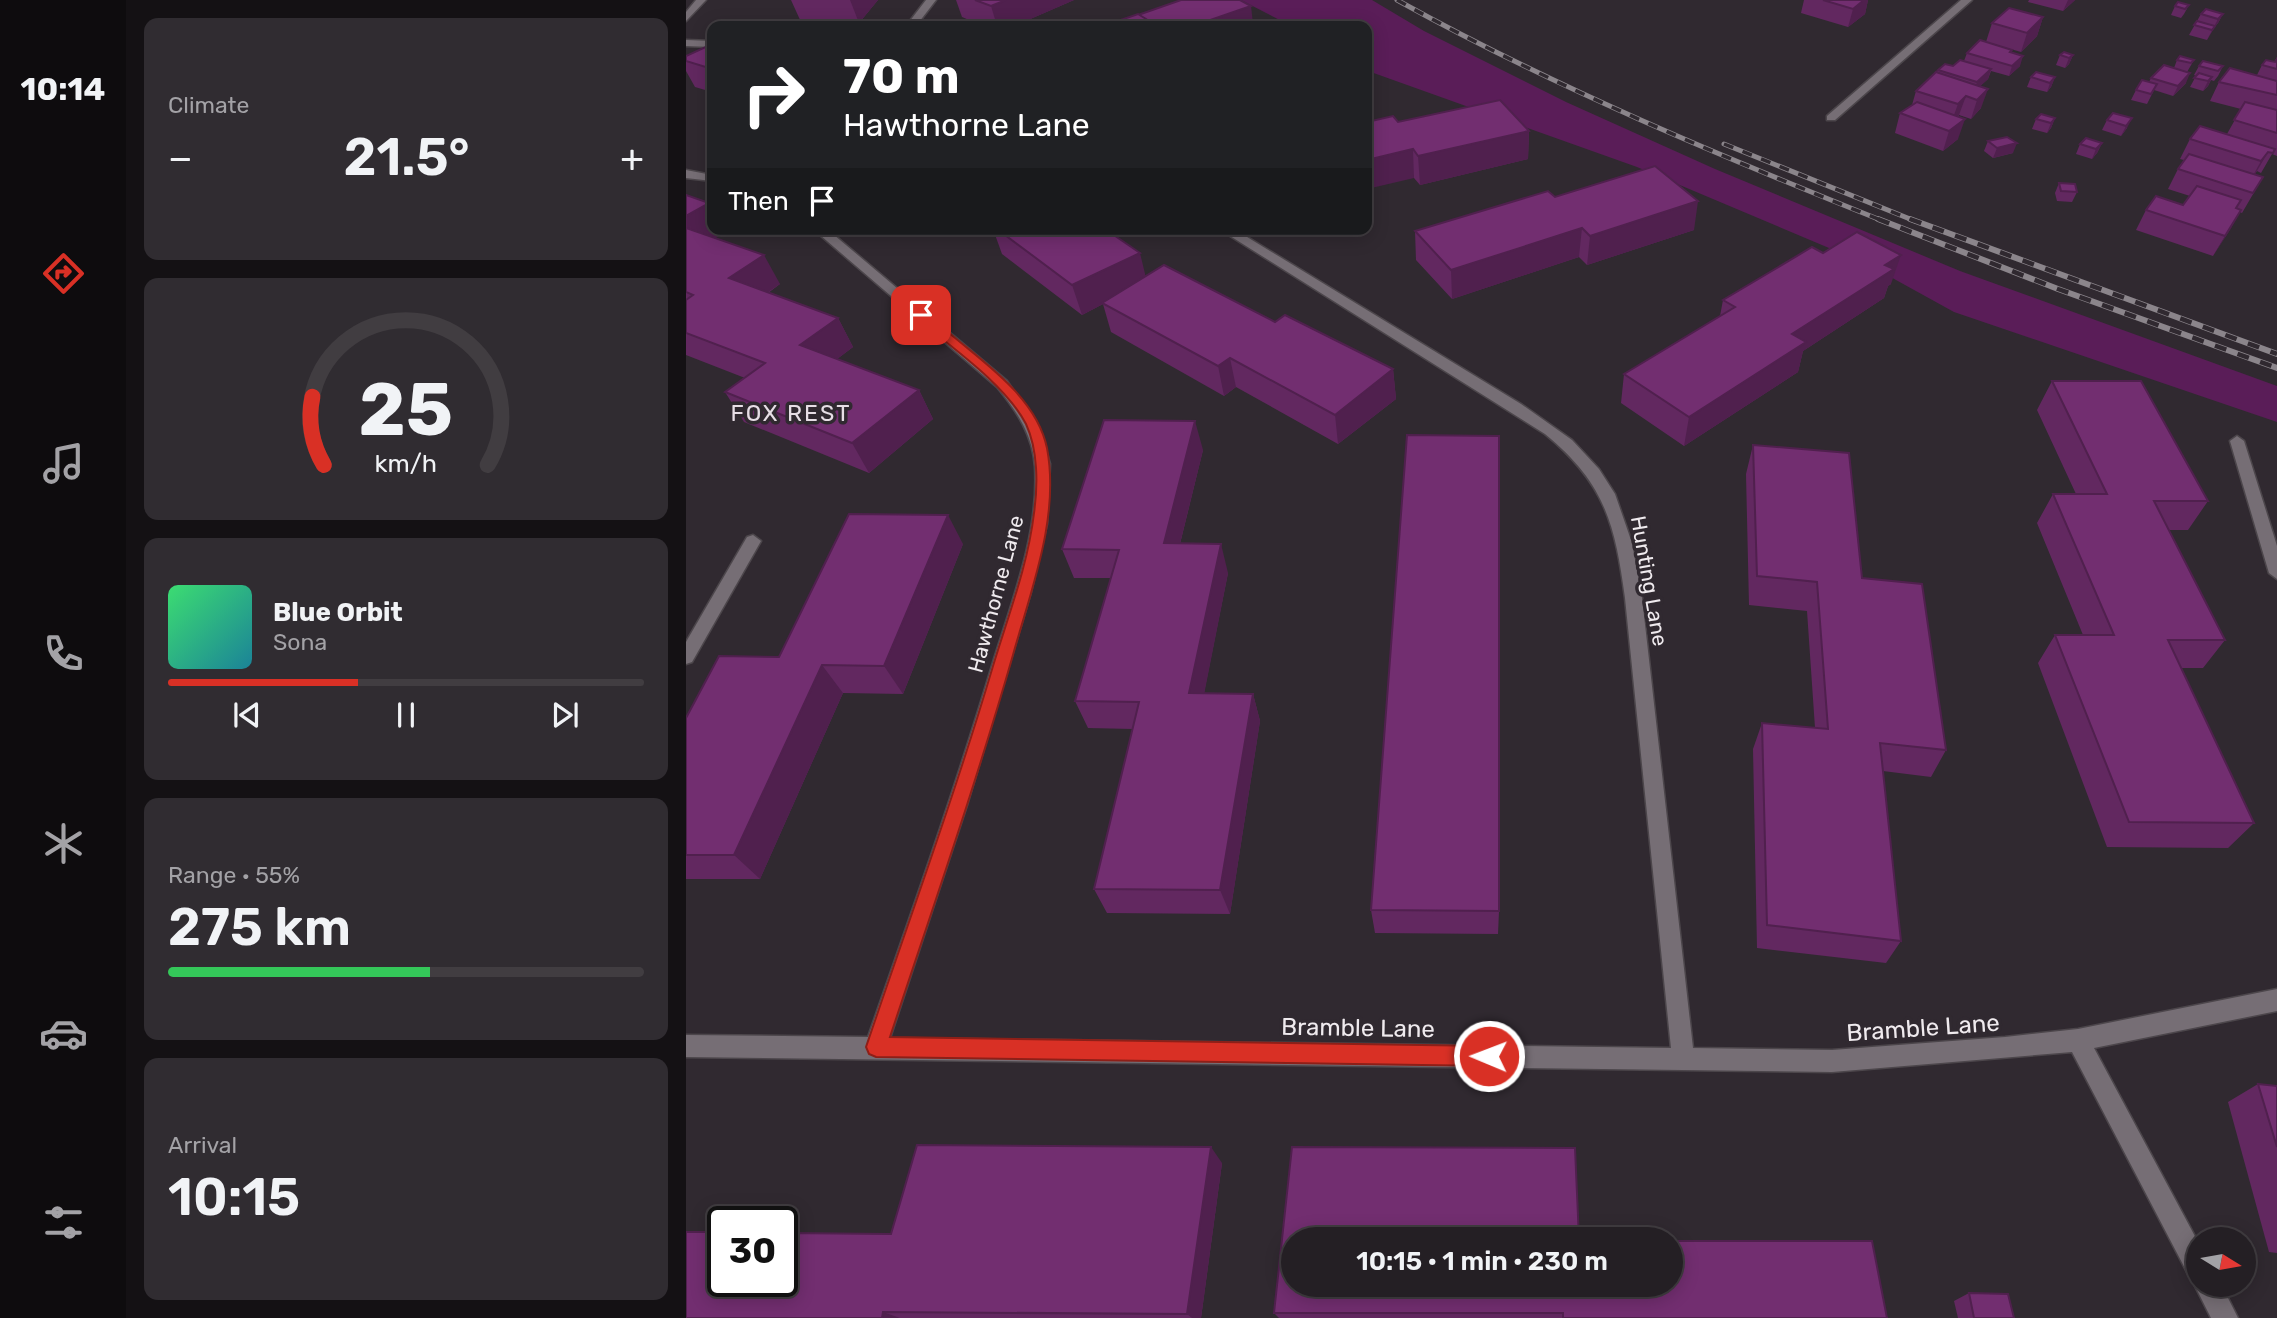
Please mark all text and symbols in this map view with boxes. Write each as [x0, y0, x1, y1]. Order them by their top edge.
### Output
text: 70 m [843, 47, 960, 105]
icon: right [728, 49, 819, 140]
text: 10:14 [21, 70, 105, 108]
text: Climate [168, 91, 249, 119]
text: Hawthorne Lane [843, 106, 1090, 144]
text: 21.5° [343, 126, 470, 188]
text: − [168, 135, 193, 181]
text: + [620, 135, 644, 181]
icon: arrive [803, 182, 841, 220]
text: Then [728, 186, 789, 217]
icon: directions [39, 249, 88, 298]
pin [891, 285, 951, 345]
icon: arrive [902, 296, 940, 334]
text: 25 [359, 367, 453, 453]
district label: FOX REST [731, 399, 852, 427]
icon: music [39, 439, 88, 488]
text: km/h [375, 449, 437, 478]
street label: Hawthorne Lane [962, 512, 1029, 675]
street label: Hunting Lane [1626, 514, 1673, 648]
text: Blue Orbit [273, 597, 403, 628]
text: Sona [273, 628, 327, 656]
icon: phone [39, 629, 88, 678]
icon: previous [228, 696, 266, 734]
icon: pause [387, 696, 425, 734]
icon: next [546, 696, 584, 734]
icon: climate [39, 819, 88, 868]
text: Range · 55% [168, 861, 300, 889]
text: 275 km [168, 896, 351, 958]
icon: car [39, 1009, 88, 1058]
street label: Bramble Lane [1845, 1009, 2001, 1047]
street label: Bramble Lane [1281, 1013, 1435, 1043]
position arrow [1452, 1019, 1526, 1093]
text: Arrival [168, 1131, 237, 1159]
text: 10:15 [168, 1166, 300, 1228]
icon: filters [39, 1198, 88, 1247]
speed limit sign: 30 [707, 1206, 798, 1297]
north arrow [2186, 1227, 2256, 1297]
map controls [2186, 1227, 2256, 1297]
text: 10:15 · 1 min · 230 m [1356, 1246, 1608, 1277]

